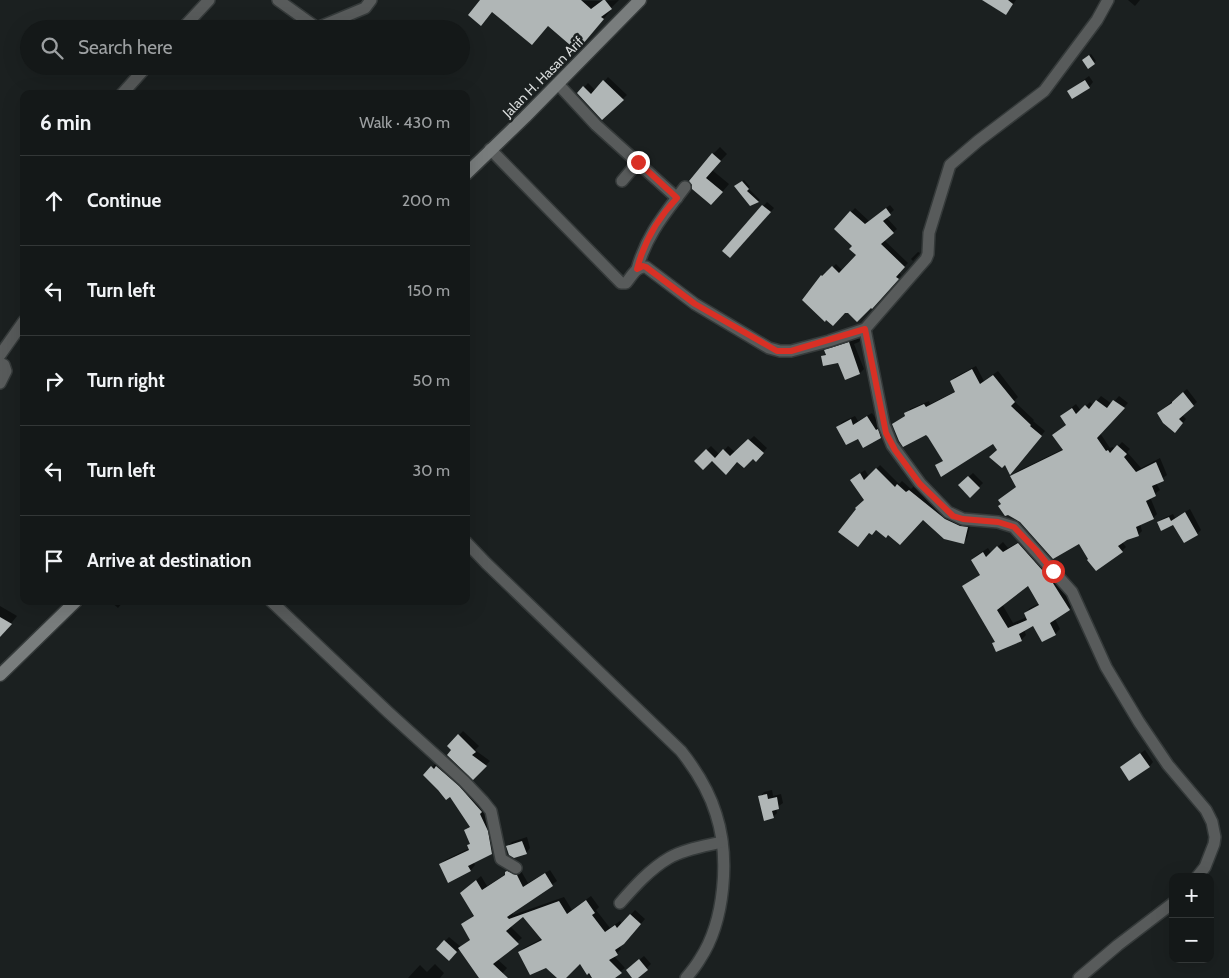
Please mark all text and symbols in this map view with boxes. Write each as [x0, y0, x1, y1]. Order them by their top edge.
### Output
search box [20, 20, 470, 75]
street label: Jalan H. Hasan Arif [498, 32, 588, 122]
icon: search [38, 34, 66, 62]
text: Search here [78, 36, 172, 59]
text: 6 min [40, 110, 91, 135]
text: Walk · 430 m [359, 113, 450, 132]
route end [627, 151, 650, 174]
icon: ahead [40, 187, 68, 215]
text: Continue [87, 189, 161, 212]
text: 200 m [402, 191, 450, 210]
icon: left [40, 277, 68, 305]
text: Turn left [87, 279, 155, 302]
text: 150 m [407, 281, 450, 300]
icon: right [40, 367, 68, 395]
text: Turn right [87, 369, 165, 392]
text: 50 m [413, 371, 450, 390]
icon: left [40, 457, 68, 485]
text: Turn left [87, 459, 155, 482]
text: 30 m [413, 461, 450, 480]
icon: arrive [40, 547, 68, 575]
text: Arrive at destination [87, 549, 251, 572]
route start [1042, 560, 1065, 583]
map controls [1169, 873, 1214, 963]
button: + [1169, 873, 1214, 918]
button: − [1169, 918, 1214, 963]

